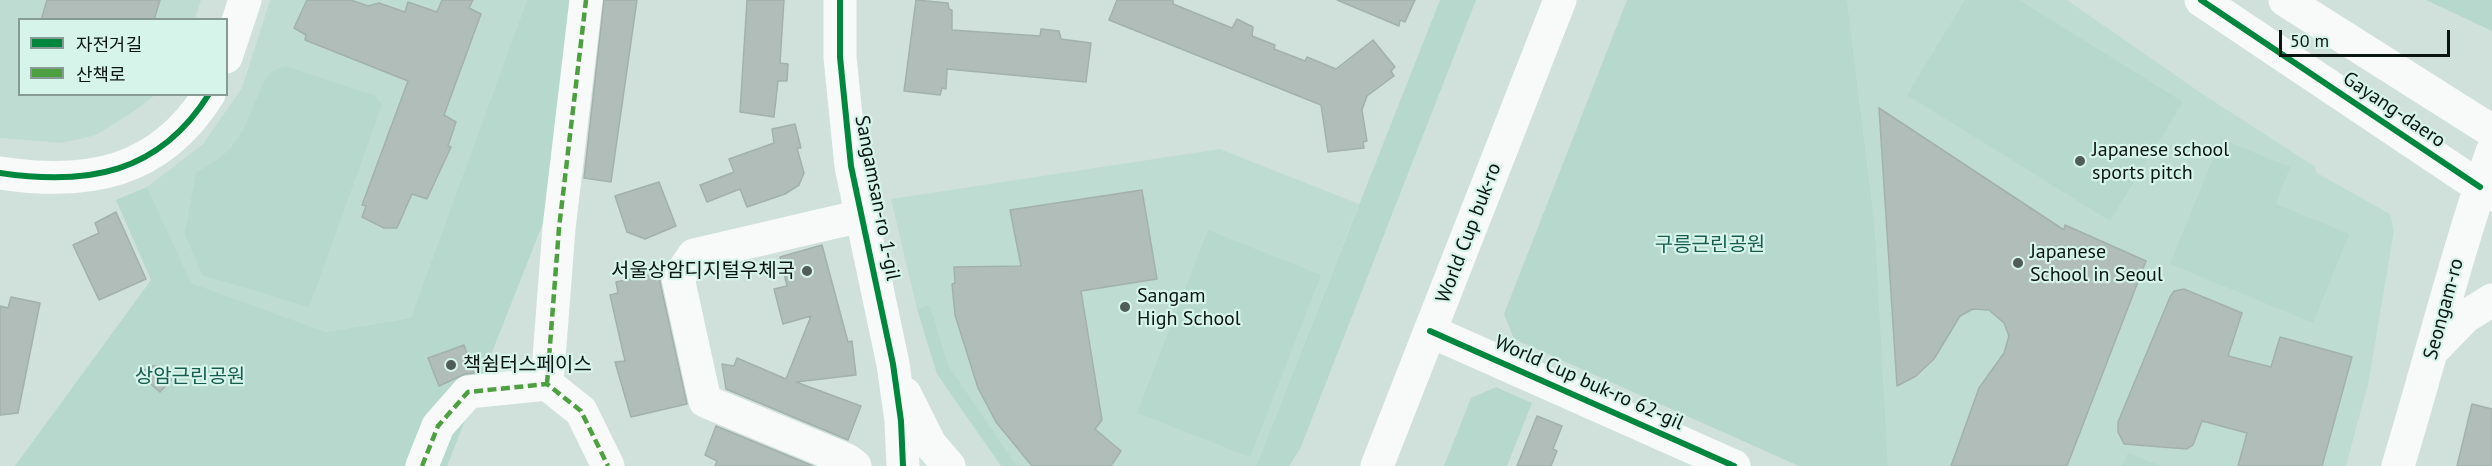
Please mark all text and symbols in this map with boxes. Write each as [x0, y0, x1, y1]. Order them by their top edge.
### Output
legend [18, 18, 228, 96]
scale bar [2282, 18, 2453, 56]
text: 50 m [2290, 29, 2329, 52]
text: 자전거길 [76, 33, 142, 56]
text: 산책로 [76, 63, 126, 86]
street label: Gayang-daero [2338, 67, 2450, 153]
street label: Sangamsan-ro 1-gil [849, 113, 905, 283]
place label: Japanese school sports pitch [2092, 138, 2229, 185]
marker: Japanese school sports pitch [2073, 154, 2087, 168]
street label: World Cup buk-ro [1431, 160, 1507, 306]
park label: 구릉근린공원 [1655, 233, 1765, 257]
place label: Japanese School in Seoul [2030, 240, 2163, 287]
marker: Japanese School in Seoul [2011, 256, 2025, 270]
street label: Seongam-ro [2419, 256, 2469, 362]
place label: 서울상암디지털우체국 [611, 259, 795, 283]
marker: 서울상암디지털우체국 [800, 264, 814, 278]
place label: Sangam High School [1137, 284, 1241, 331]
marker: Sangam High School [1118, 300, 1132, 314]
street label: World Cup buk-ro 62-gil [1491, 330, 1687, 436]
place label: 책쉼터스페이스 [463, 353, 592, 377]
marker: 책쉼터스페이스 [444, 358, 458, 372]
park label: 상암근린공원 [135, 365, 245, 389]

